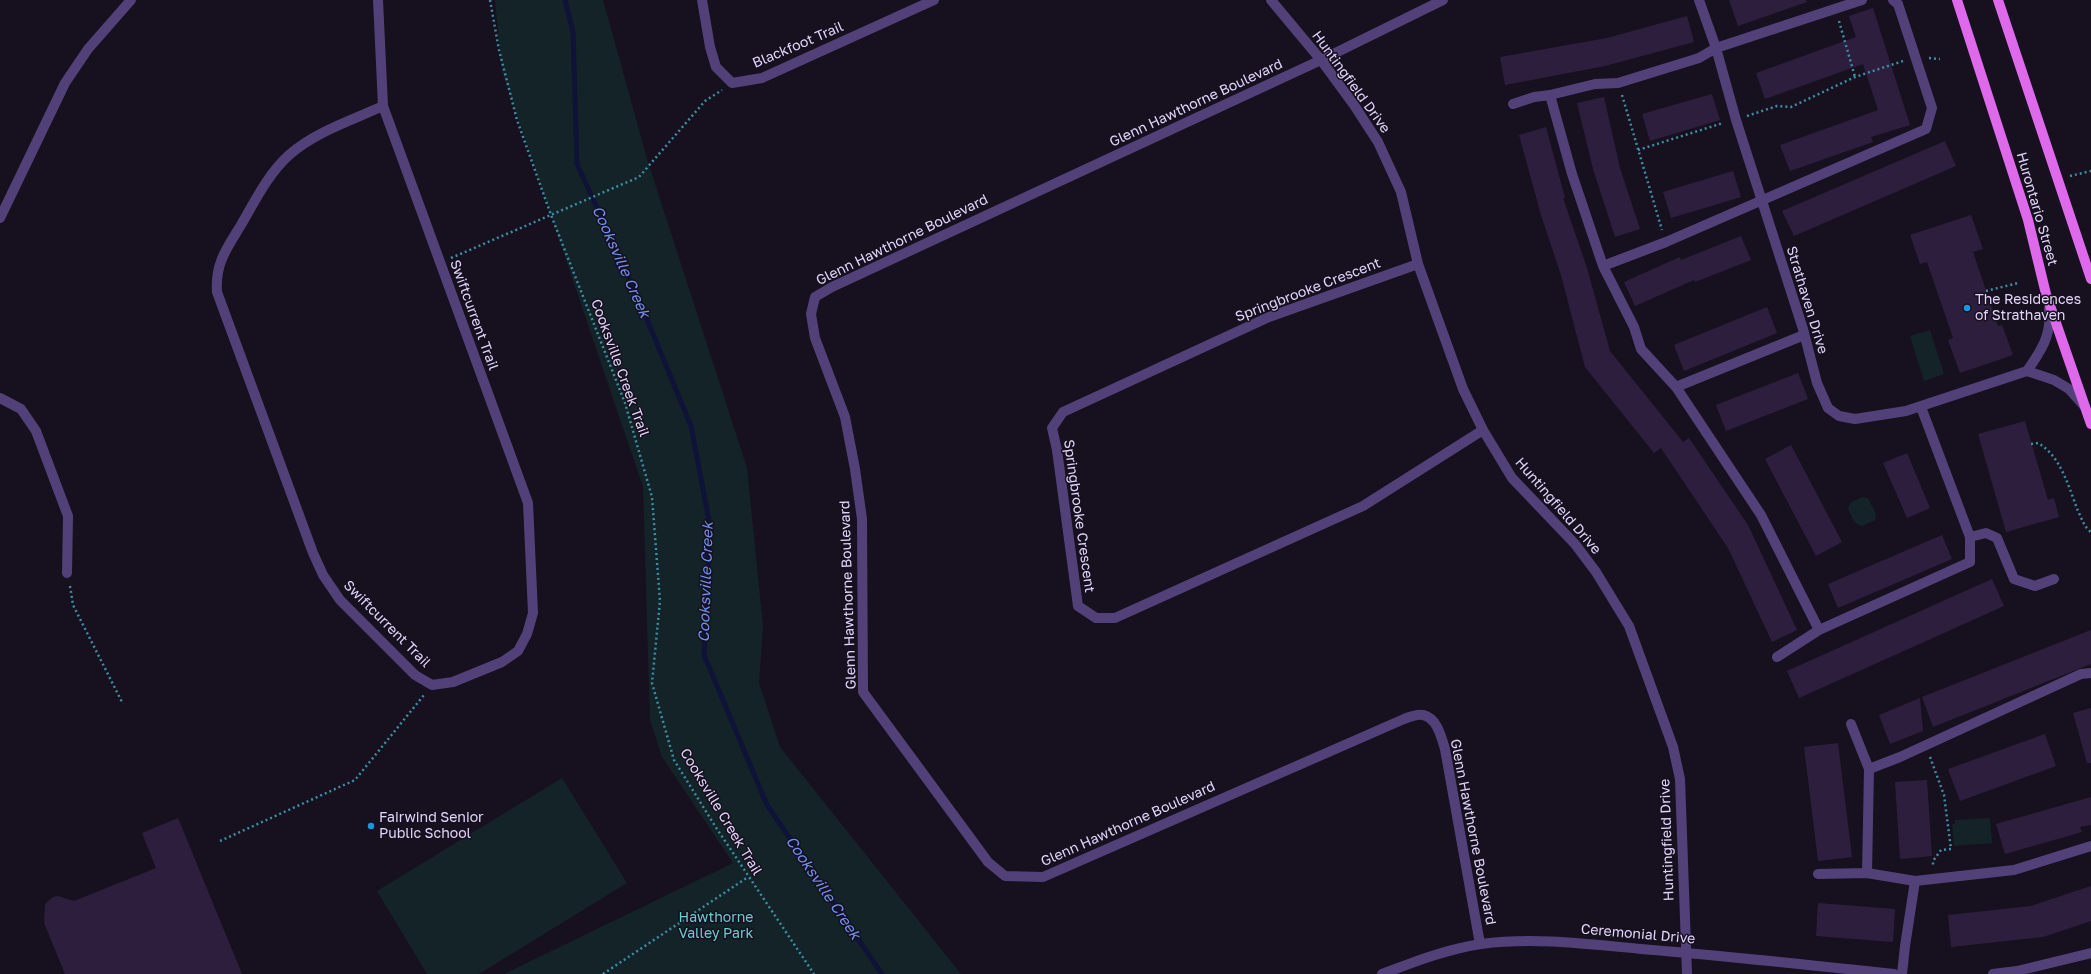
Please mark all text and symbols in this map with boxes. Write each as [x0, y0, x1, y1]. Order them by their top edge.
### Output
street label: Blackfoot Trail [750, 18, 846, 72]
street label: Huntingfield Drive [1308, 28, 1394, 136]
street label: Glenn Hawthorne Boulevard [1107, 55, 1285, 151]
street label: Hurontario Street [2013, 150, 2061, 268]
street label: Glenn Hawthorne Boulevard [813, 191, 991, 289]
water label: Cooksville Creek [588, 203, 654, 321]
street label: Strathaven Drive [1783, 244, 1831, 356]
street label: Springbrooke Crescent [1233, 255, 1383, 325]
street label: Swiftcurrent Trail [446, 258, 502, 372]
place label: The Residences of Strathaven [1975, 292, 2081, 324]
street label: Cooksville Creek Trail [587, 297, 653, 439]
marker: The Residences of Strathaven [1962, 303, 1972, 313]
street label: Springbrooke Crescent [1060, 438, 1098, 594]
street label: Huntingfield Drive [1512, 454, 1604, 558]
street label: Glenn Hawthorne Boulevard [836, 500, 860, 690]
water label: Cooksville Creek [695, 521, 717, 643]
street label: Swiftcurrent Trail [340, 577, 434, 671]
street label: Glenn Hawthorne Boulevard [1447, 738, 1499, 926]
street label: Cooksville Creek Trail [676, 746, 766, 878]
street label: Glenn Hawthorne Boulevard [1038, 778, 1218, 870]
street label: Huntingfield Drive [1656, 779, 1678, 901]
place label: Fairwind Senior Public School [379, 810, 484, 842]
marker: Fairwind Senior Public School [366, 821, 376, 831]
water label: Cooksville Creek [782, 833, 864, 943]
park label: Hawthorne Valley Park [679, 910, 753, 942]
street label: Ceremonial Drive [1580, 921, 1696, 947]

